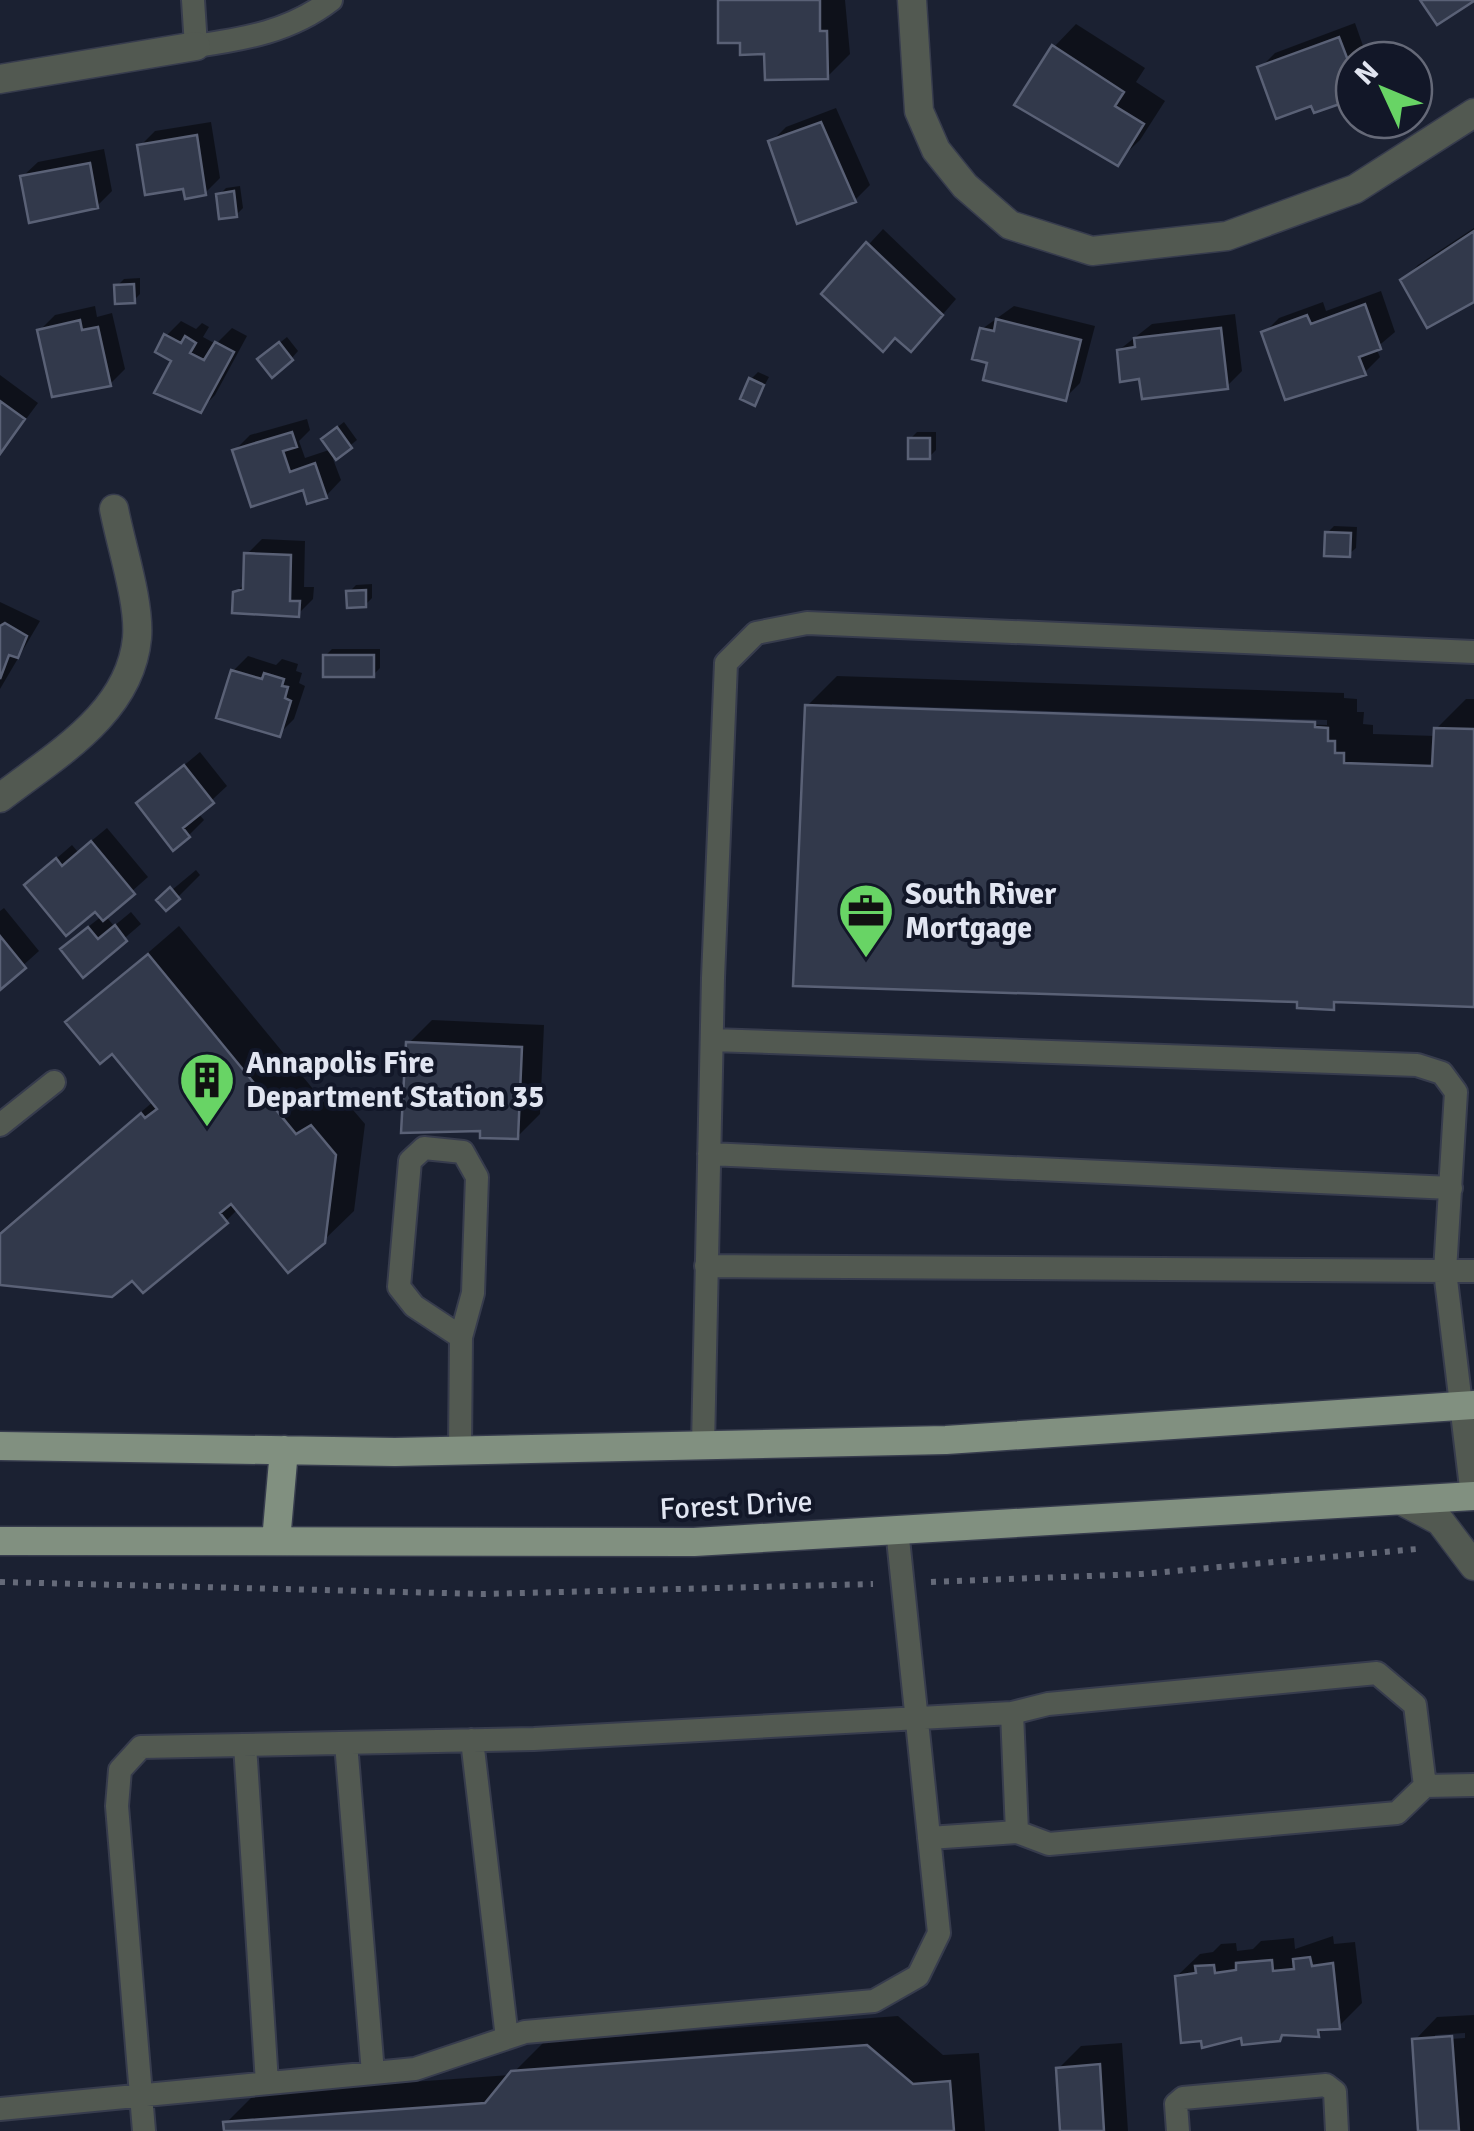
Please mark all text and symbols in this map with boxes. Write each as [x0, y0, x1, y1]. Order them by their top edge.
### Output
north arrow [1334, 40, 1434, 140]
text: N [1348, 55, 1386, 92]
place label: South River Mortgage [905, 876, 1056, 947]
office icon: South River Mortgage [836, 881, 896, 960]
place label: Annapolis Fire Department Station 35 [246, 1045, 545, 1116]
building icon: Annapolis Fire Department Station 35 [177, 1050, 237, 1129]
street label: Forest Drive [659, 1483, 813, 1528]

